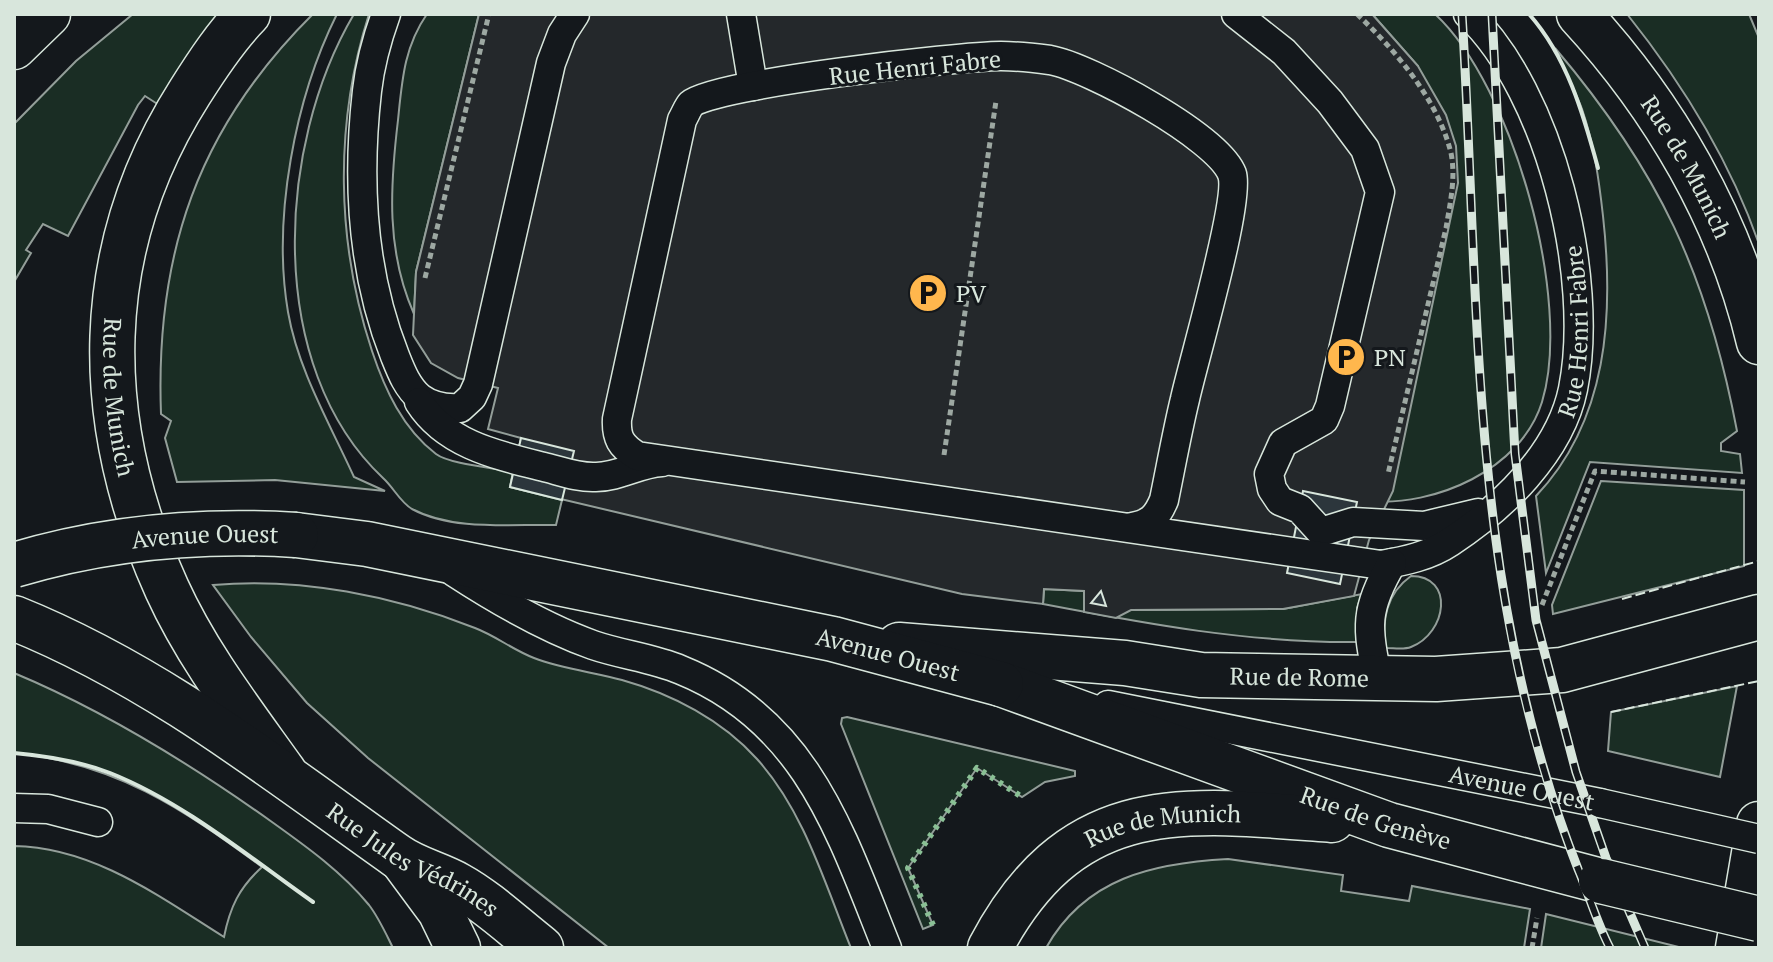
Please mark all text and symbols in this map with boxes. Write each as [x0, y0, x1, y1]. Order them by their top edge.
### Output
street label: Rue Henri Fabre [828, 42, 1002, 92]
street label: Rue de Munich [1634, 89, 1739, 244]
street label: Rue Henri Fabre [1550, 243, 1595, 422]
parking icon: PV [907, 272, 949, 314]
place label: PV [956, 277, 987, 309]
street label: Rue de Munich [96, 317, 143, 480]
parking icon: PN [1325, 336, 1367, 378]
place label: PN [1374, 341, 1406, 373]
street label: Avenue Ouest [130, 517, 279, 556]
street label: Avenue Ouest [813, 620, 963, 688]
street label: Rue de Rome [1229, 659, 1369, 694]
street label: Avenue Ouest [1446, 757, 1597, 818]
street label: Rue de Genève [1296, 778, 1454, 857]
street label: Rue Jules Védrines [321, 795, 506, 924]
street label: Rue de Munich [1079, 797, 1242, 855]

